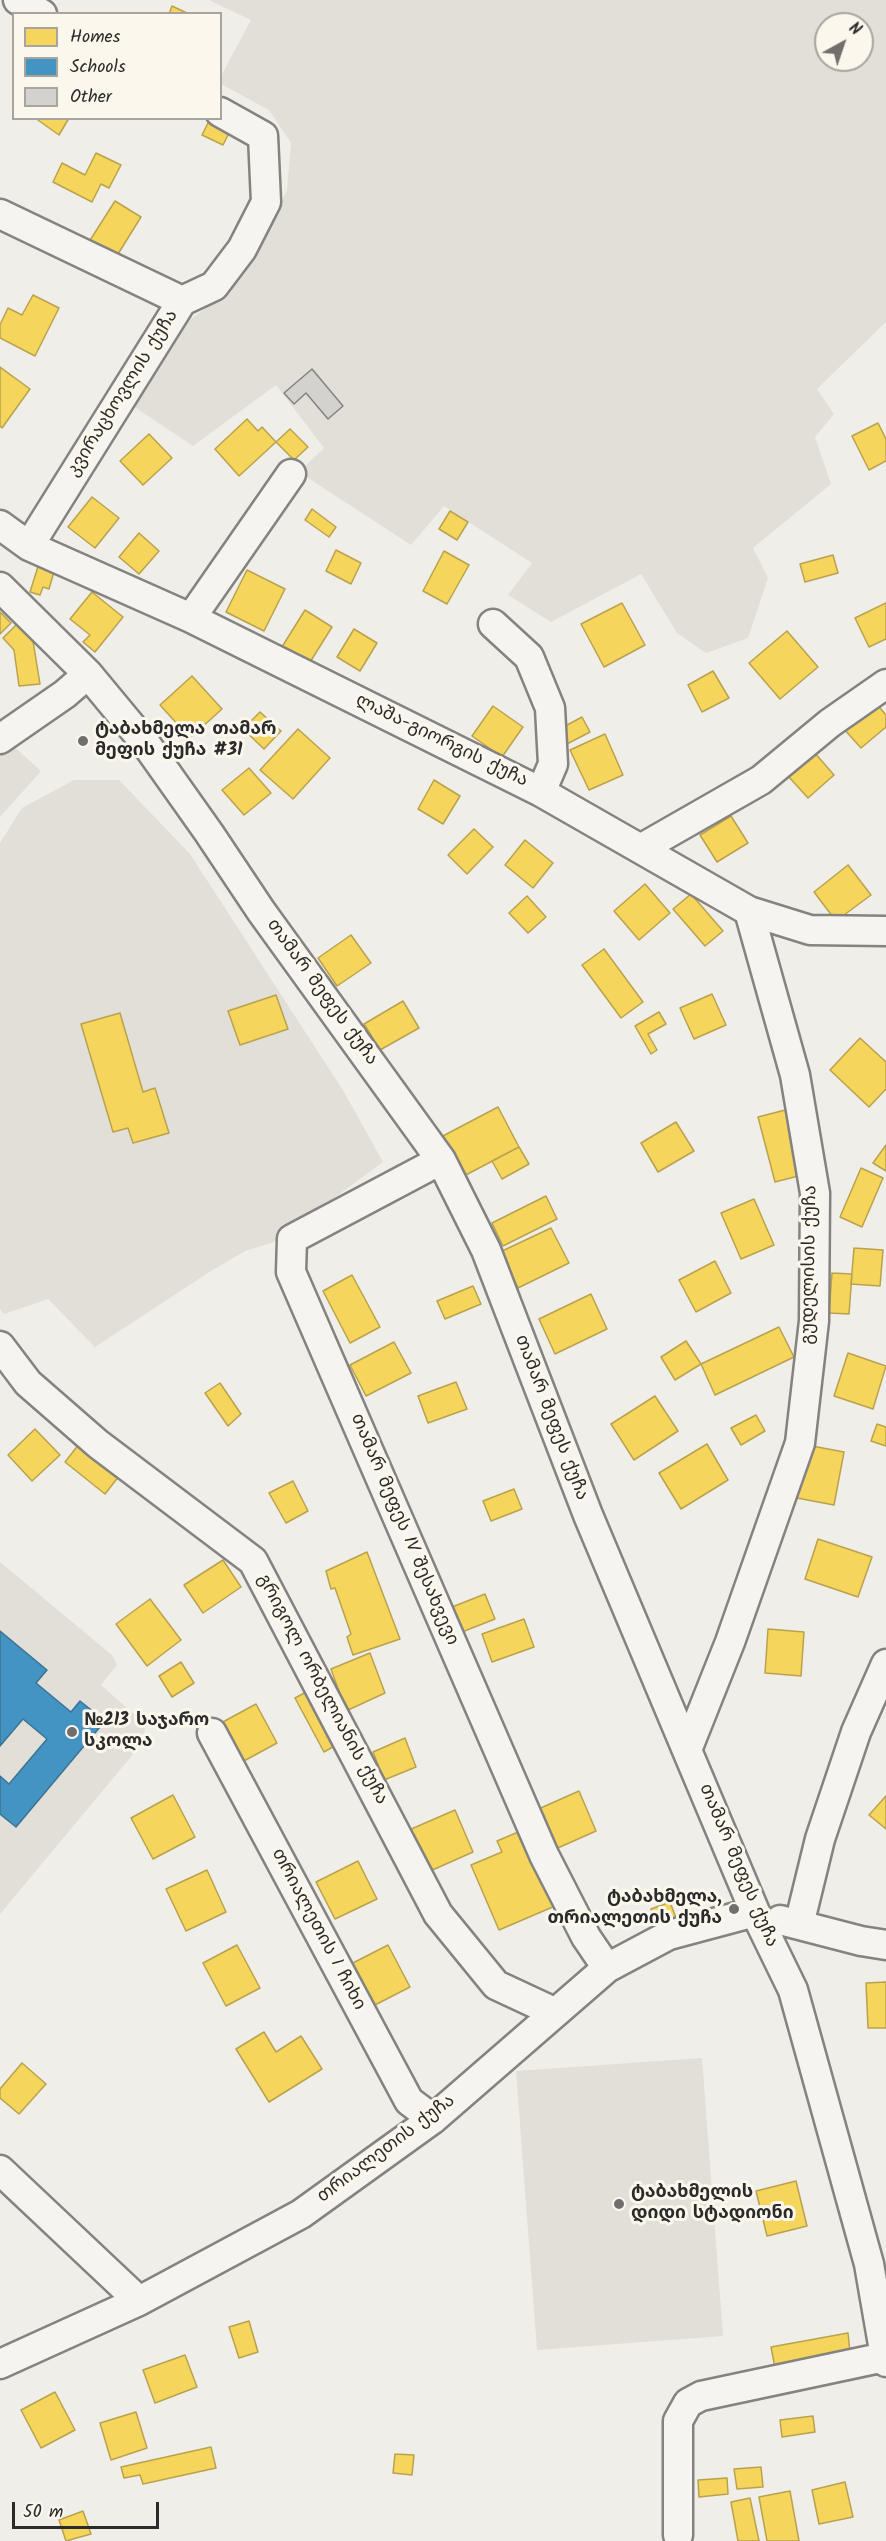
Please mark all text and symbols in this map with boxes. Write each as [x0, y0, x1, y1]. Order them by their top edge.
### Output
legend [12, 12, 222, 120]
north arrow [814, 12, 874, 72]
text: N [843, 17, 867, 42]
text: Homes [70, 23, 120, 52]
text: Schools [70, 53, 126, 82]
text: Other [70, 83, 112, 112]
street label: კვირაცხოვლის ქუჩა [64, 307, 184, 481]
street label: ლაშა-გიორგის ქუჩა [351, 691, 531, 793]
place label: ტაბახმელა თამარ მეფის ქუჩა #31 [95, 720, 276, 762]
marker: ტაბახმელა თამარ მეფის ქუჩა #31 [76, 734, 90, 748]
street label: თამარ მეფეს ქუჩა [261, 916, 381, 1070]
street label: გუდელისის ქუჩა [799, 1185, 823, 1345]
street label: თამარ მეფეს ქუჩა [509, 1332, 591, 1504]
street label: თამარ მეფეს IV შესახვევი [344, 1411, 462, 1649]
street label: გრიგოლ ორბელიანის ქუჩა [251, 1571, 391, 1809]
place label: №213 საჯარო სკოლა [84, 1711, 209, 1754]
marker: №213 საჯარო სკოლა [65, 1725, 79, 1739]
street label: თამარ მეფეს ქუჩა [693, 1781, 781, 1951]
street label: თრიალეთის I ჩიხი [265, 1846, 369, 2014]
place label: ტაბახმელა, თრიალეთის ქუჩა [548, 1888, 722, 1930]
marker: ტაბახმელა, თრიალეთის ქუჩა [727, 1902, 741, 1916]
street label: თრიალეთის ქუჩა [314, 2091, 460, 2209]
place label: ტაბახმელის დიდი სტადიონი [631, 2183, 794, 2226]
marker: ტაბახმელის დიდი სტადიონი [612, 2197, 626, 2211]
scale bar [15, 2490, 162, 2528]
text: 50 m [23, 2498, 63, 2527]

